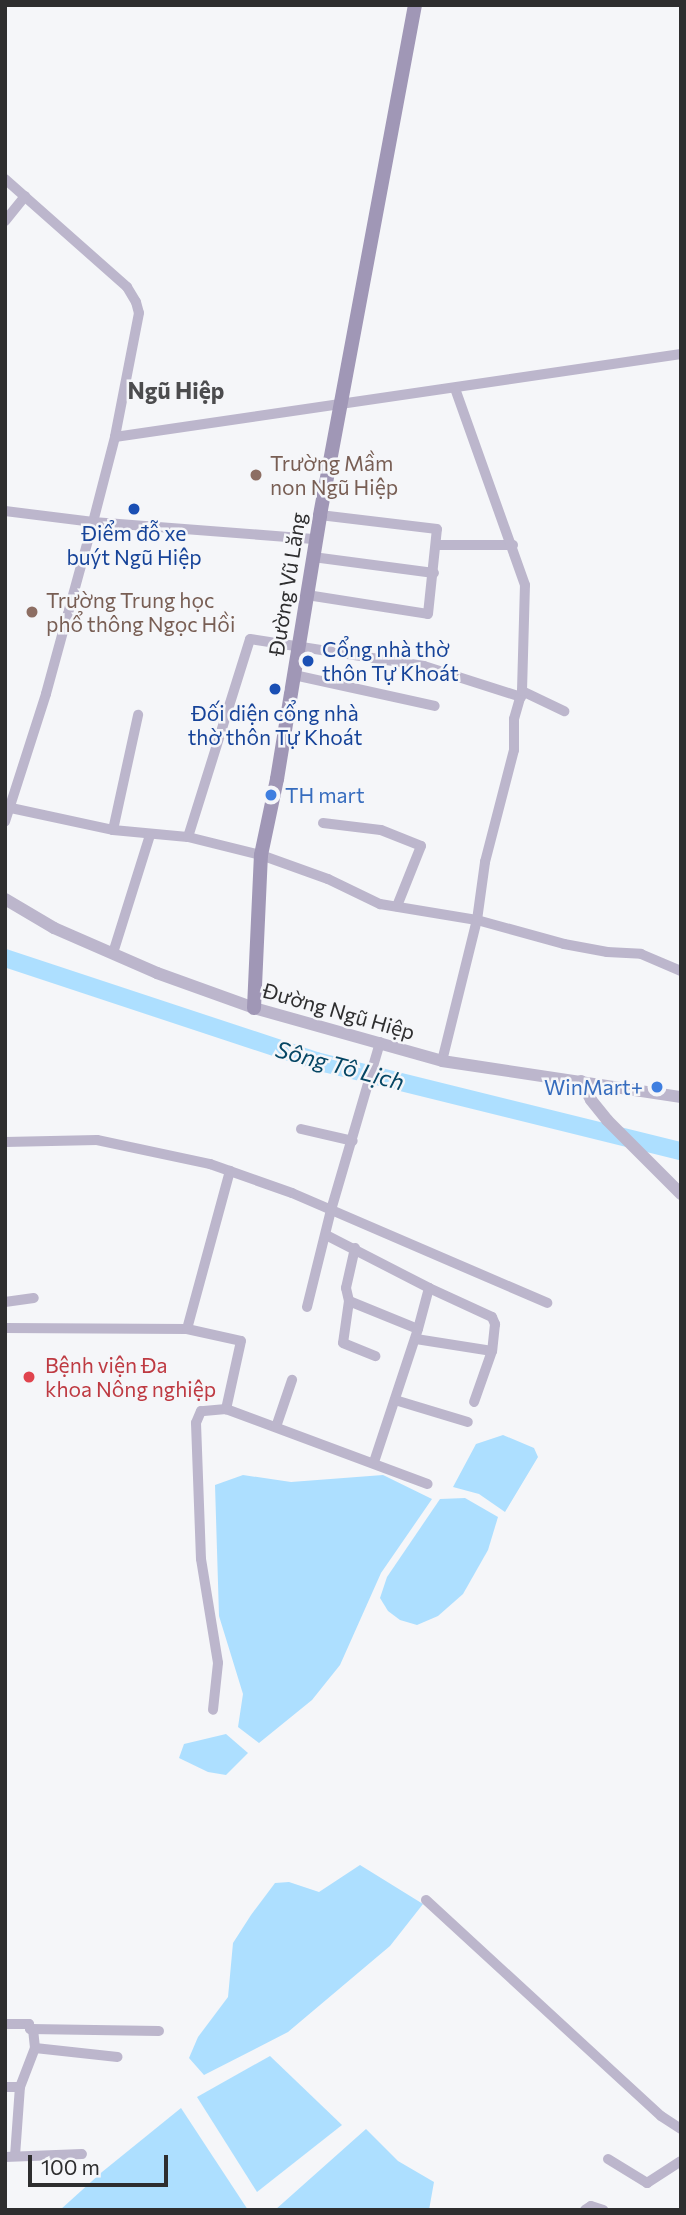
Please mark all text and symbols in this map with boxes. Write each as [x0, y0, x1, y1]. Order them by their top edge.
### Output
district label: Ngũ Hiệp [128, 376, 224, 404]
place label: Trường Mầm non Ngũ Hiệp [270, 450, 398, 500]
marker: Trường Mầm non Ngũ Hiệp [248, 467, 264, 483]
marker: Điểm đỗ xe buýt Ngũ Hiệp [126, 501, 142, 517]
street label: Đường Vũ Lăng [263, 510, 311, 658]
place label: Điểm đỗ xe buýt Ngũ Hiệp [66, 520, 202, 570]
place label: Trường Trung học phổ thông Ngọc Hồi [46, 587, 235, 637]
marker: Trường Trung học phổ thông Ngọc Hồi [24, 604, 40, 620]
place label: Cổng nhà thờ thôn Tự Khoát [322, 636, 459, 686]
marker: Cổng nhà thờ thôn Tự Khoát [300, 653, 316, 669]
marker: Đối diện cổng nhà thờ thôn Tự Khoát [267, 681, 283, 697]
place label: Đối diện cổng nhà thờ thôn Tự Khoát [188, 700, 362, 750]
place label: TH mart [285, 782, 365, 808]
marker: TH mart [263, 787, 279, 803]
street label: Đường Ngũ Hiệp [260, 977, 418, 1045]
water label: Sông Tô Lịch [273, 1035, 407, 1095]
place label: WinMart+ [544, 1074, 643, 1100]
marker: WinMart+ [649, 1079, 665, 1095]
place label: Bệnh viện Đa khoa Nông nghiệp [45, 1352, 216, 1402]
marker: Bệnh viện Đa khoa Nông nghiệp [19, 1367, 39, 1387]
scale bar [32, 2142, 172, 2186]
text: 100 m [41, 2154, 100, 2179]

